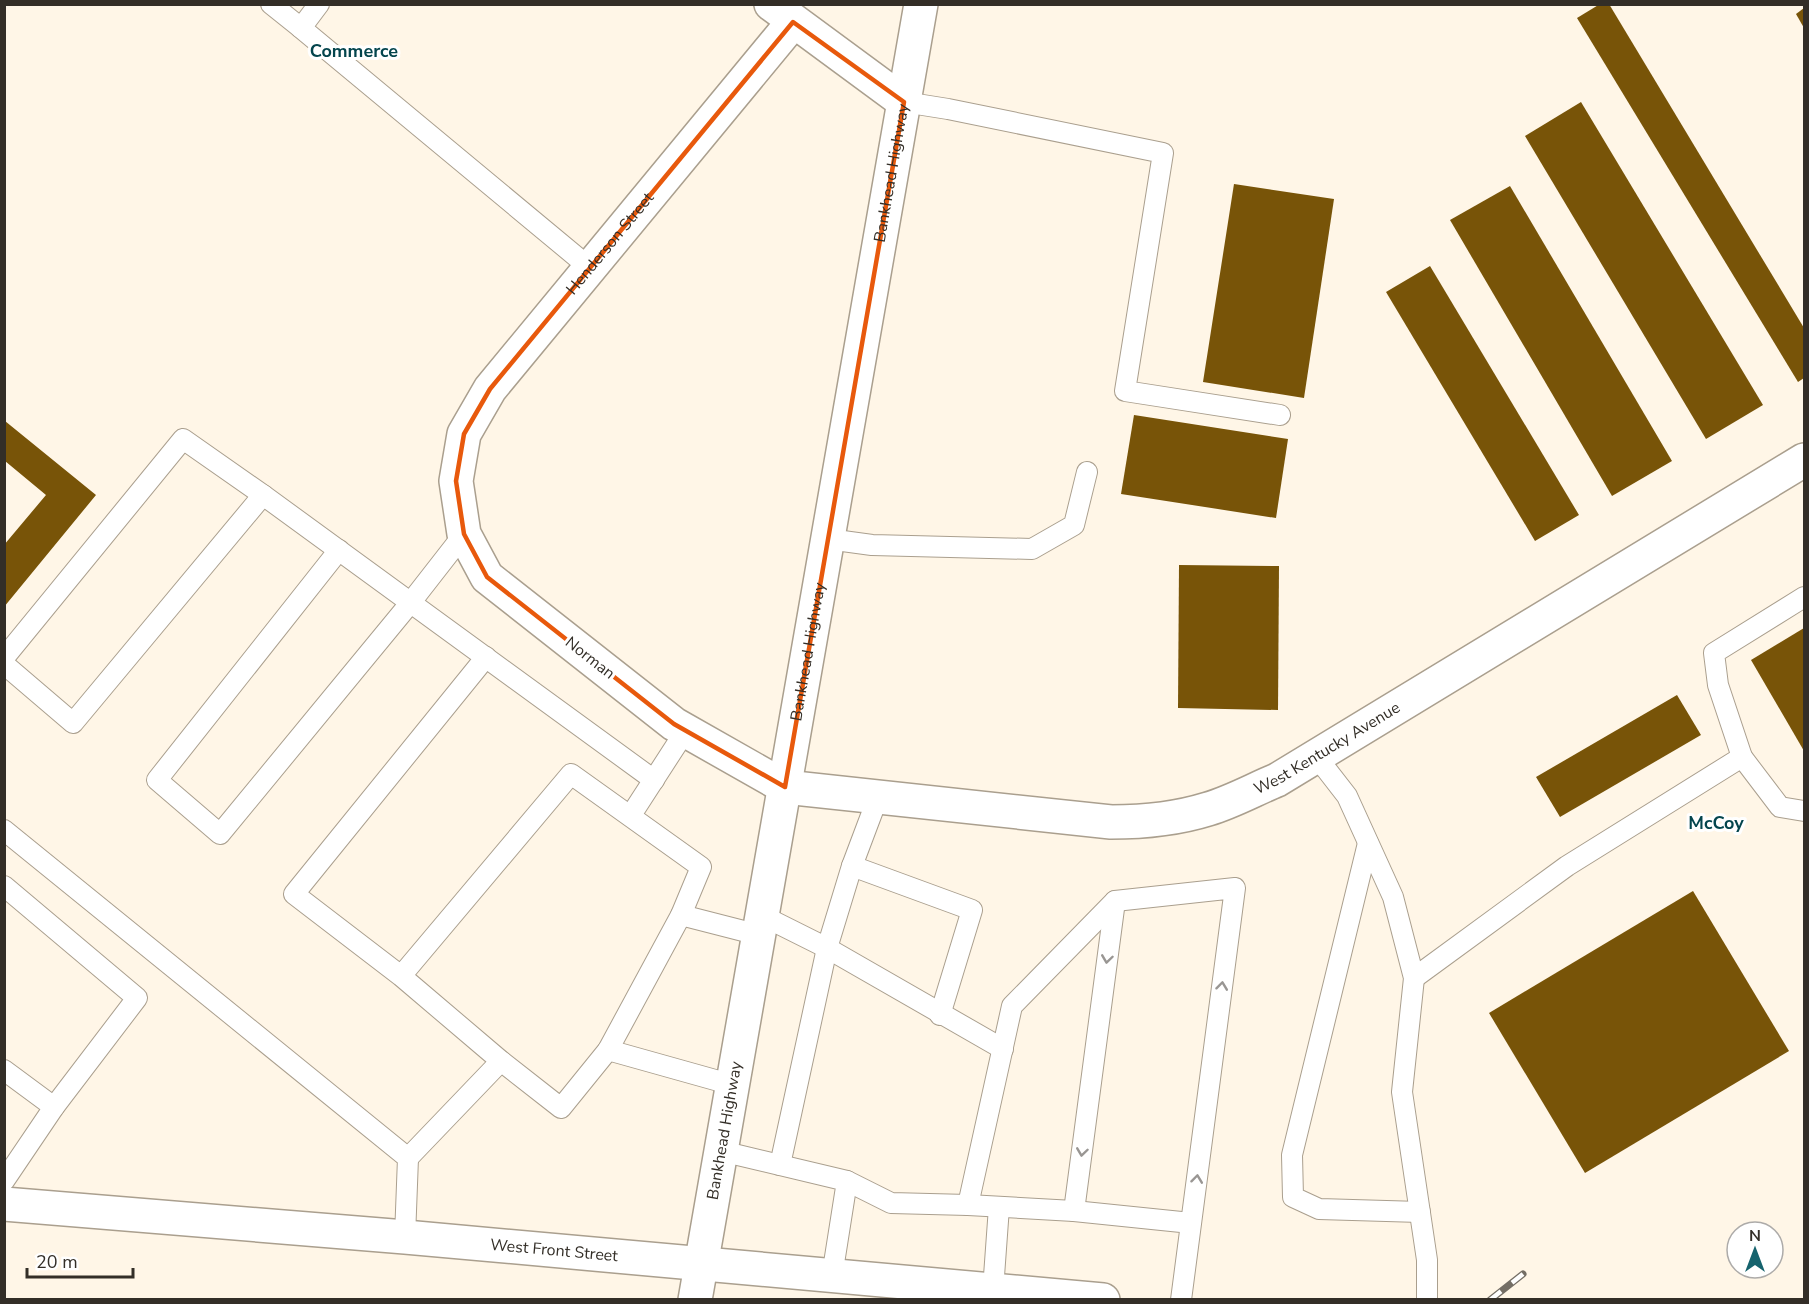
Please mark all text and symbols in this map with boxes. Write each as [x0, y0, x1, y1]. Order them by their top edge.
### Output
district label: Commerce [310, 39, 398, 63]
street label: Bankhead Highway [869, 101, 915, 244]
street label: Henderson Street [561, 187, 659, 300]
street label: Bankhead Highway [785, 580, 831, 723]
street label: Norman [560, 632, 620, 684]
street label: West Kentucky Avenue [1250, 697, 1404, 800]
district label: McCoy [1688, 811, 1744, 835]
one-way arrow [1102, 954, 1114, 964]
one-way arrow [1215, 981, 1228, 990]
street label: Bankhead Highway [702, 1059, 748, 1202]
one-way arrow [1076, 1148, 1088, 1157]
one-way arrow [1190, 1174, 1202, 1184]
north arrow [1725, 1220, 1785, 1280]
text: N [1749, 1225, 1761, 1247]
street label: West Front Street [489, 1234, 619, 1267]
scale bar [27, 1241, 134, 1279]
text: 20 m [36, 1250, 78, 1274]

